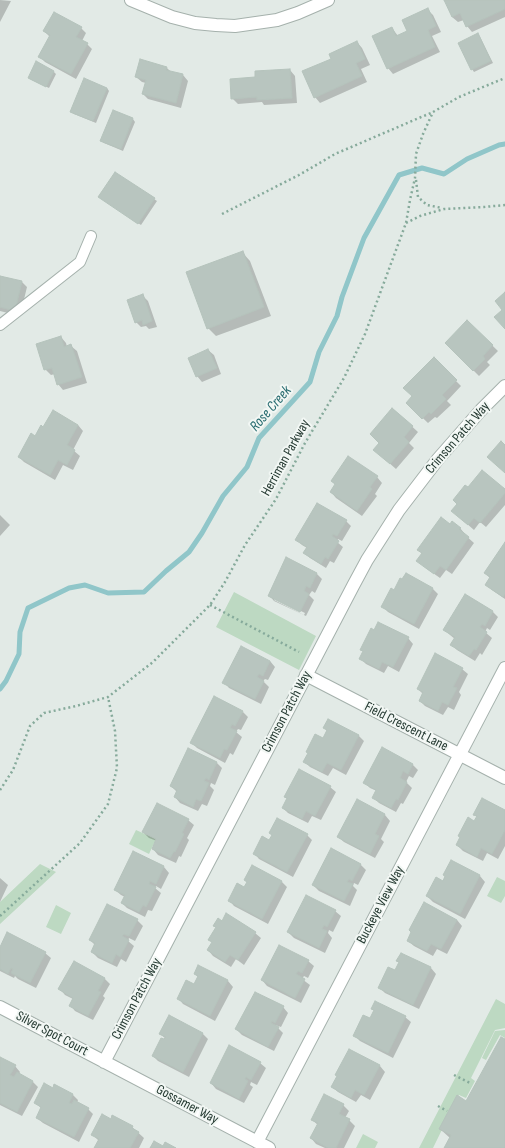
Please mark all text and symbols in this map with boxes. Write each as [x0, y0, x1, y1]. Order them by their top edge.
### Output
water label: Rose Creek [246, 383, 296, 435]
street label: Crimson Patch Way [422, 399, 494, 477]
street label: Herriman Parkway [258, 417, 314, 499]
street label: Crimson Patch Way [258, 668, 316, 756]
street label: Field Crescent Lane [361, 699, 451, 755]
street label: Buckeye View Way [354, 863, 408, 947]
street label: Crimson Patch Way [108, 955, 166, 1043]
street label: Silver Spot Court [13, 1008, 91, 1060]
street label: Gossamer Way [153, 1082, 221, 1128]

